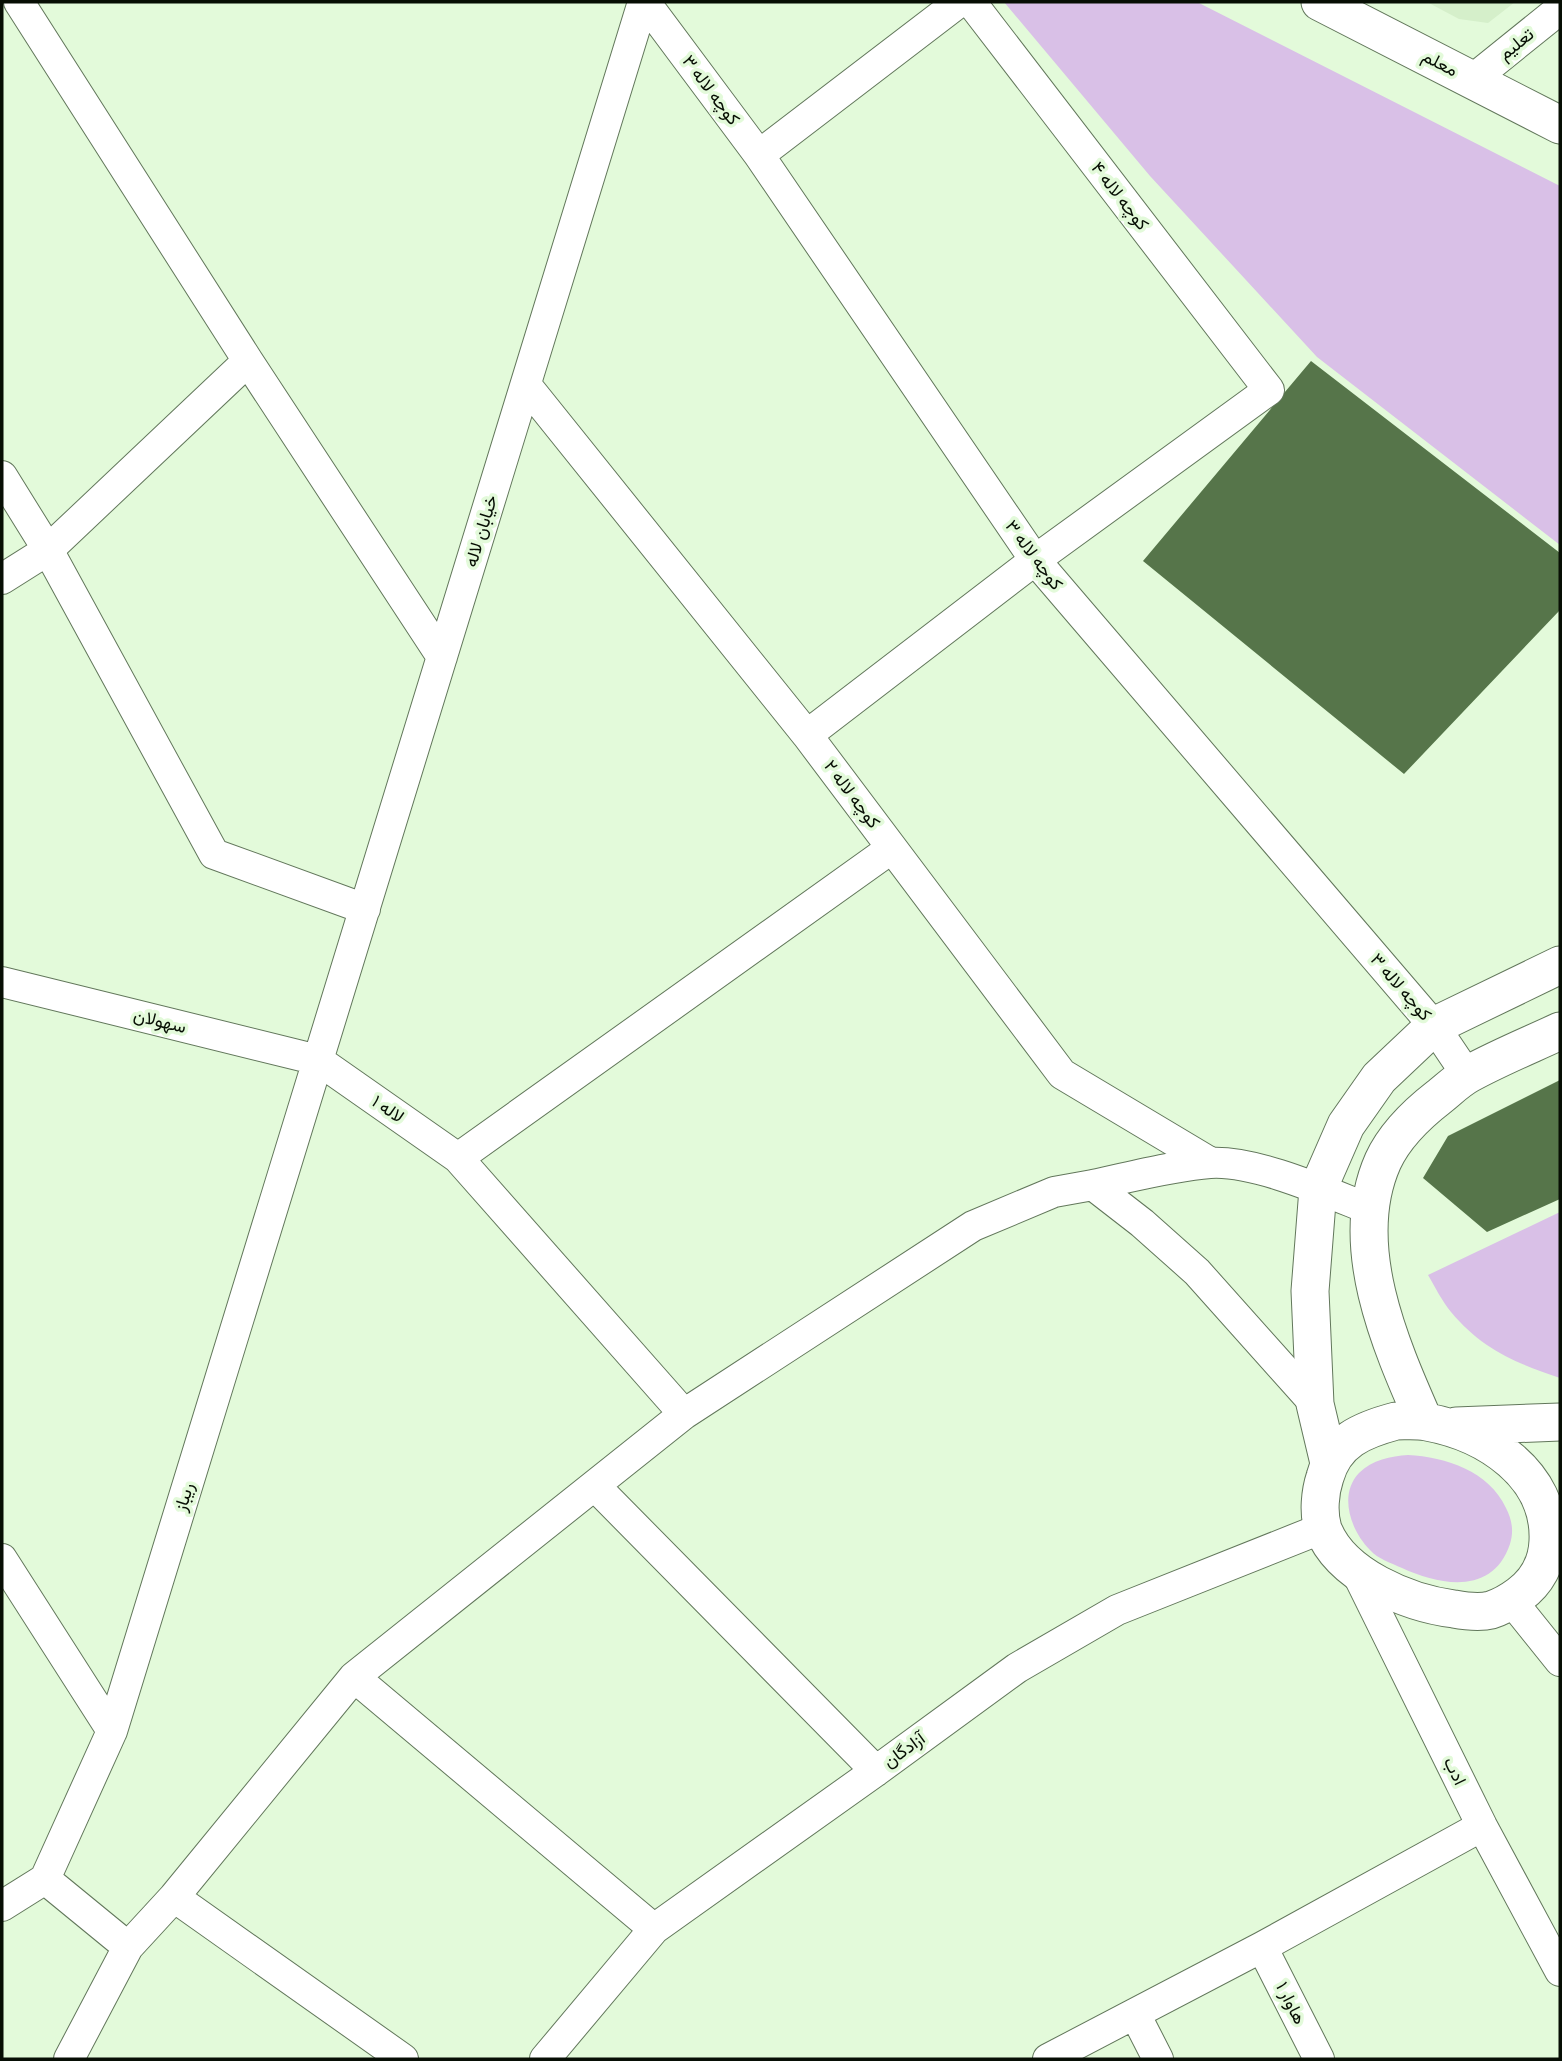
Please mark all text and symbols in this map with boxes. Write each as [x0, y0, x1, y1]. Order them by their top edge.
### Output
street label: تعلیم [1493, 22, 1539, 66]
street label: معلم [1418, 44, 1462, 82]
street label: کوچه لاله ۳ [677, 50, 745, 130]
street label: کوچه لاله ۴ [1086, 157, 1154, 235]
street label: خیابان لاله [459, 492, 502, 570]
street label: کوچه لاله ۳ [1000, 515, 1068, 595]
street label: کوچه لاله ۲ [818, 755, 886, 833]
street label: کوچه لاله ۳ [1365, 948, 1437, 1026]
street label: سهولان [131, 1003, 189, 1038]
street label: لاله ۱ [368, 1089, 409, 1128]
street label: ریباز [168, 1480, 199, 1515]
street label: آزادگان [878, 1726, 931, 1773]
street label: ادب [1439, 1753, 1472, 1789]
street label: هاوار ۱ [1271, 1978, 1312, 2028]

